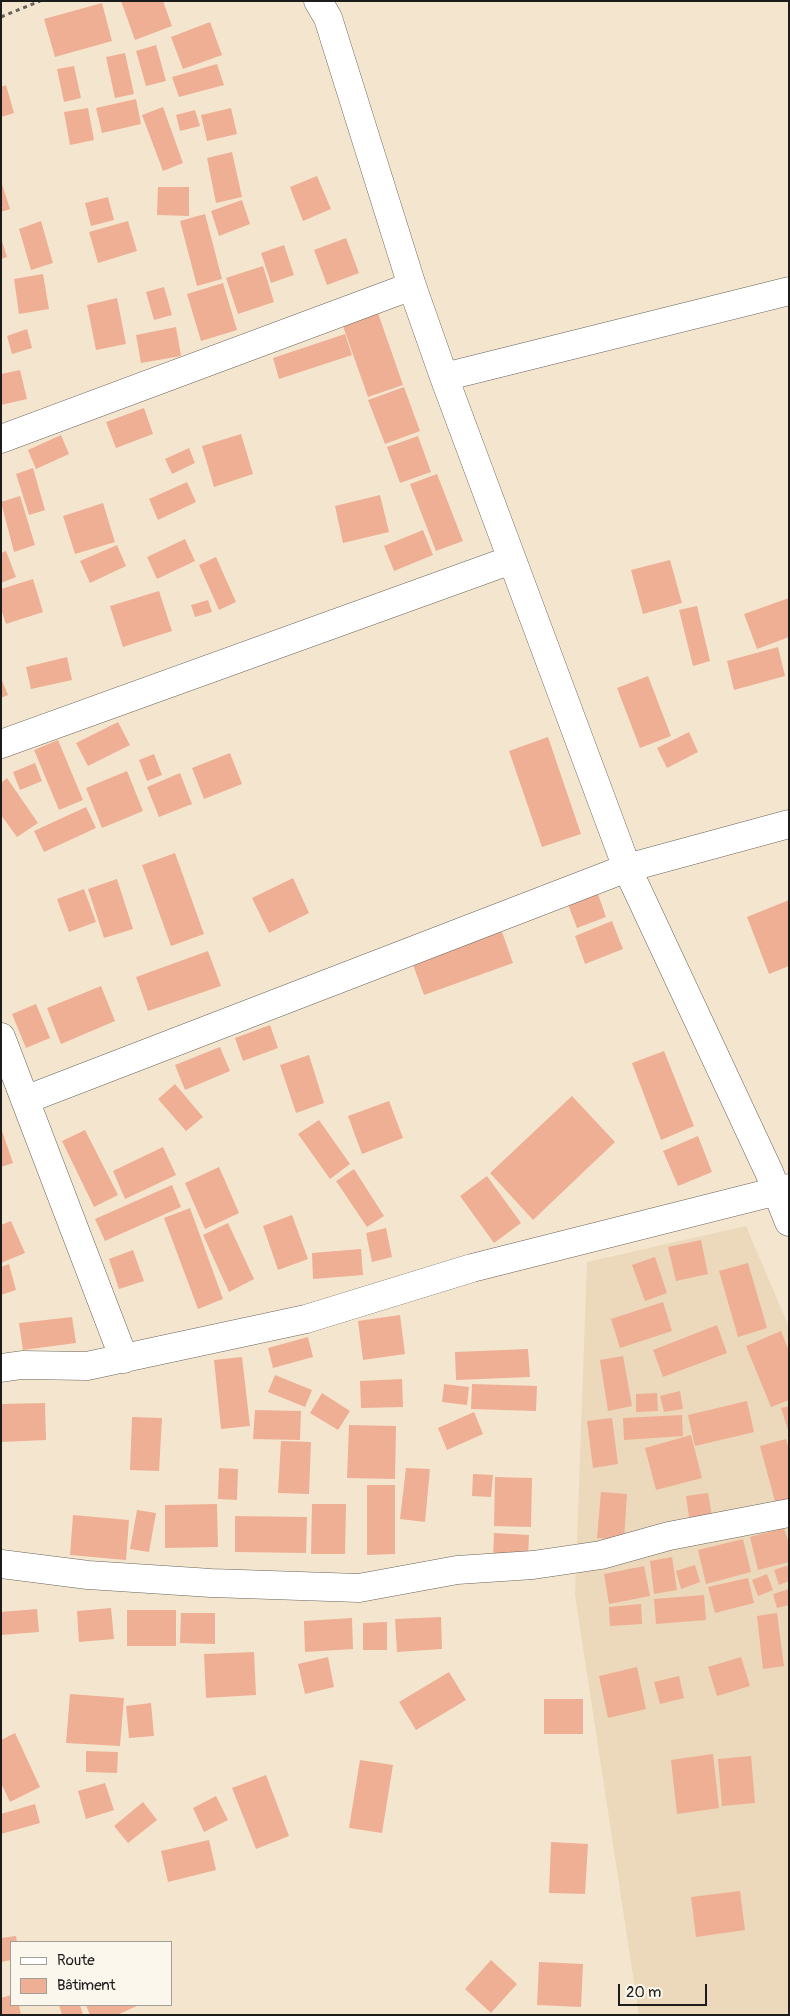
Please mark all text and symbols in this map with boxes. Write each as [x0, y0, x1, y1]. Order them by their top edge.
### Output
legend [10, 1941, 172, 2006]
text: Route [57, 1951, 95, 1970]
scale bar [620, 1974, 709, 2006]
text: Bâtiment [57, 1976, 116, 1995]
text: 20 m [626, 1983, 661, 2002]

